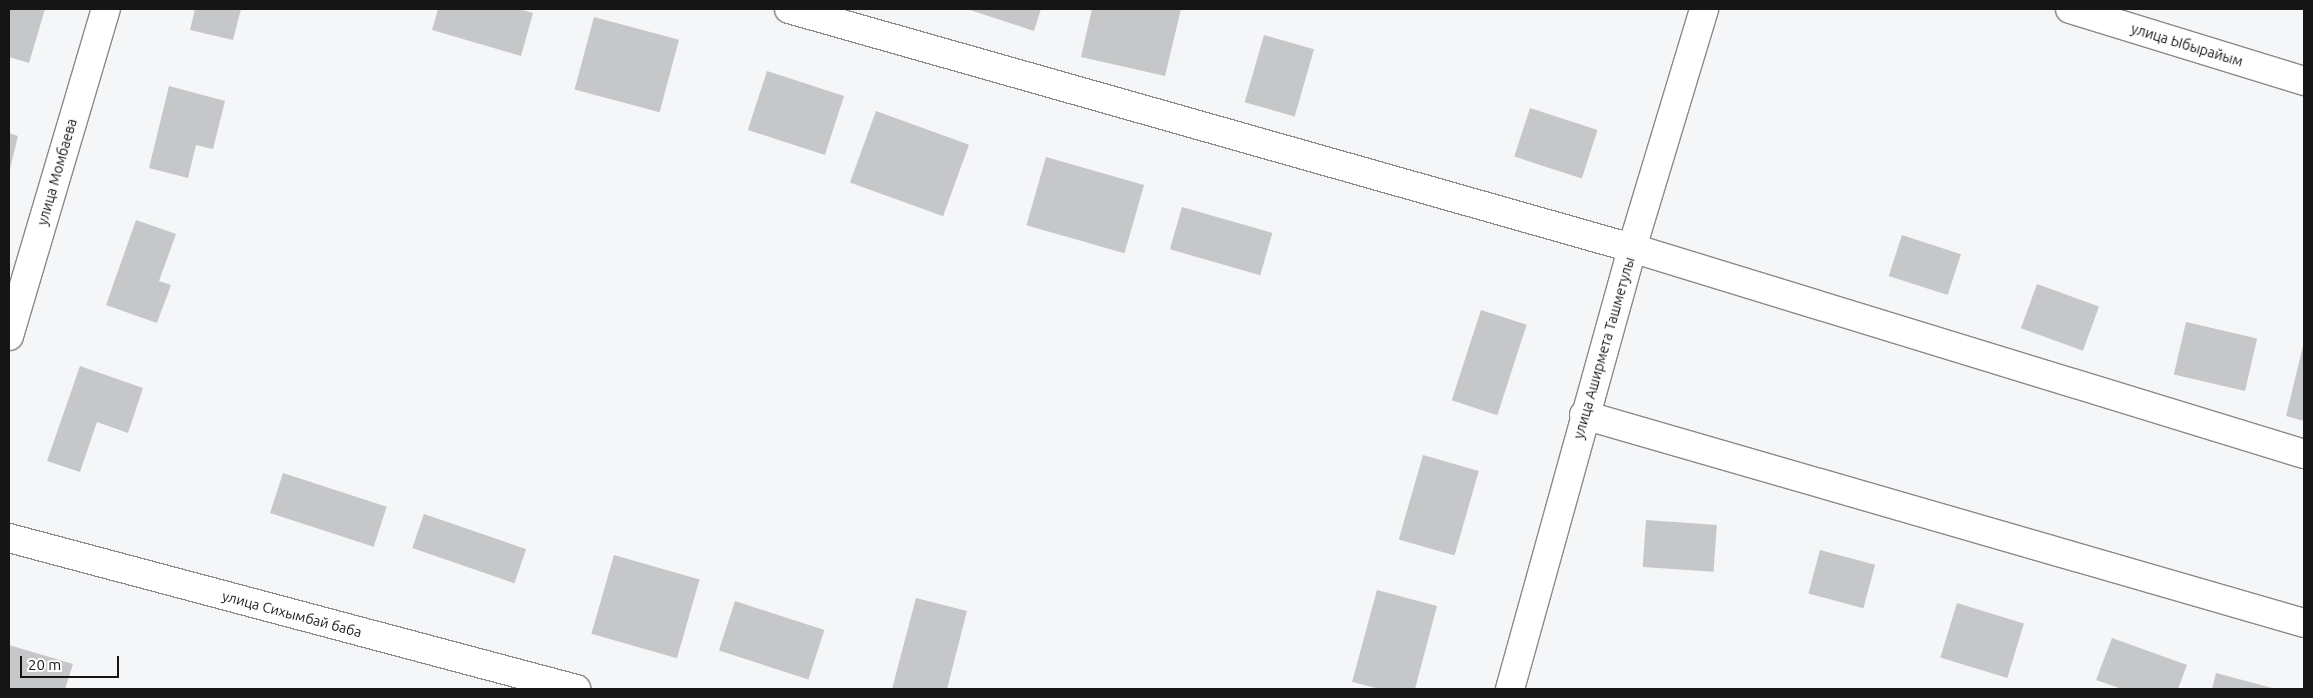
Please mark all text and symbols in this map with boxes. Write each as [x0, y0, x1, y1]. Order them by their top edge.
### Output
street label: улица Ыбырайым [2129, 20, 2245, 70]
street label: улица Момбаева [34, 117, 80, 227]
street label: улица Аширмета Ташметулы [1570, 255, 1638, 441]
street label: улица Сихымбай баба [220, 587, 364, 641]
scale bar [22, 646, 121, 678]
text: 20 m [28, 656, 61, 673]

